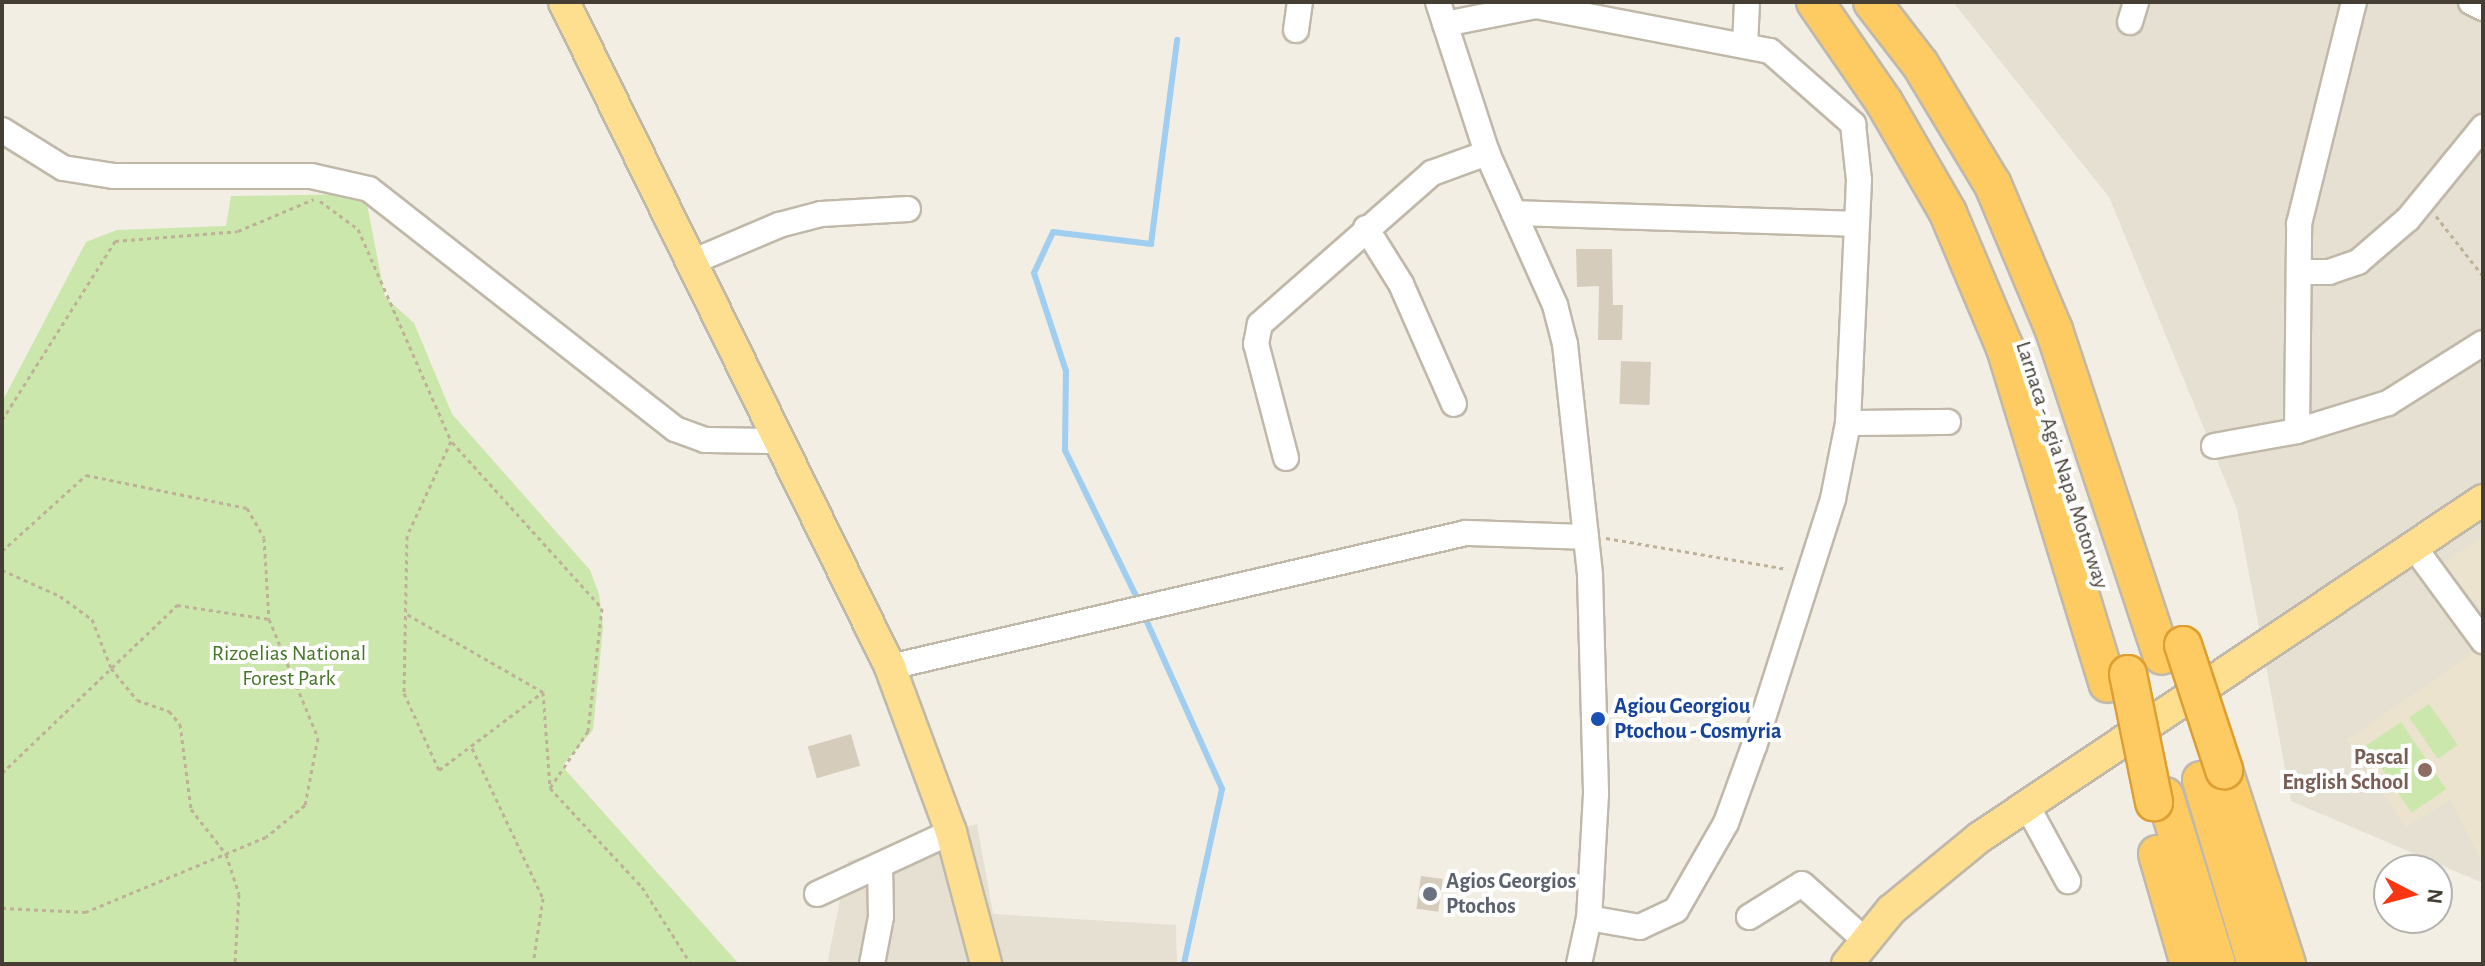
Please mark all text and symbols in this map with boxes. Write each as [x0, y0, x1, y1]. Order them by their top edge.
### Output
street label: Larnaca - Agia Napa Motorway [2009, 338, 2115, 592]
park label: Rizoelias National Forest Park [212, 640, 366, 692]
place label: Agiou Georgiou Ptochou - Cosmyria [1614, 693, 1782, 744]
marker: Agiou Georgiou Ptochou - Cosmyria [1589, 710, 1607, 728]
place label: Pascal English School [2282, 744, 2409, 796]
marker: Pascal English School [2416, 761, 2434, 779]
north arrow [2373, 854, 2453, 934]
place label: Agios Georgios Ptochos [1446, 868, 1576, 920]
marker: Agios Georgios Ptochos [1421, 885, 1439, 903]
text: N [2423, 888, 2447, 905]

